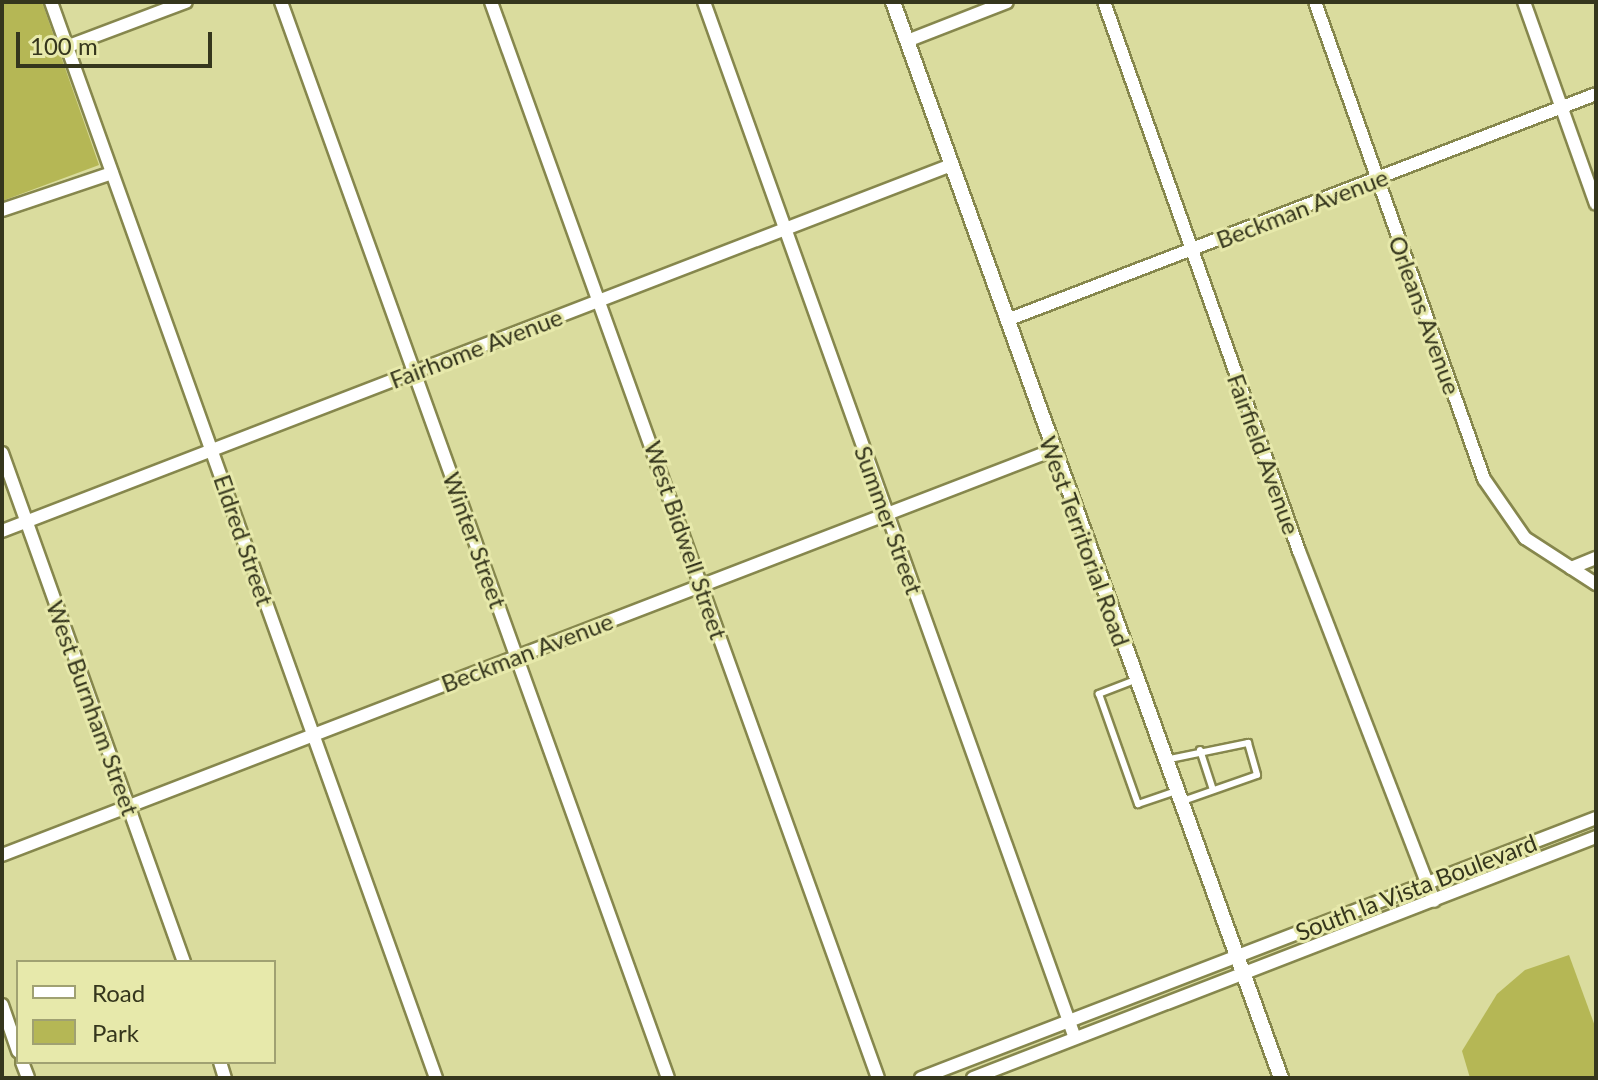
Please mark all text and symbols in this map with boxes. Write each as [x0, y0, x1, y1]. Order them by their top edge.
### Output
scale bar [20, 16, 216, 66]
text: 100 m [30, 31, 98, 60]
street label: Beckman Avenue [1212, 162, 1392, 254]
street label: Orleans Avenue [1383, 231, 1467, 399]
street label: Fairhome Avenue [385, 302, 567, 394]
street label: Fairfield Avenue [1221, 369, 1307, 539]
street label: West Territorial Road [1033, 432, 1137, 650]
street label: West Bidwell Street [639, 437, 733, 643]
street label: Summer Street [849, 442, 929, 598]
street label: Winter Street [437, 468, 513, 612]
street label: Eldred Street [208, 471, 280, 609]
street label: West Burnham Street [41, 597, 145, 819]
street label: Beckman Avenue [437, 606, 617, 698]
street label: South la Vista Boulevard [1291, 827, 1541, 947]
legend [16, 960, 276, 1064]
text: Road [92, 978, 145, 1007]
text: Park [92, 1018, 139, 1047]

